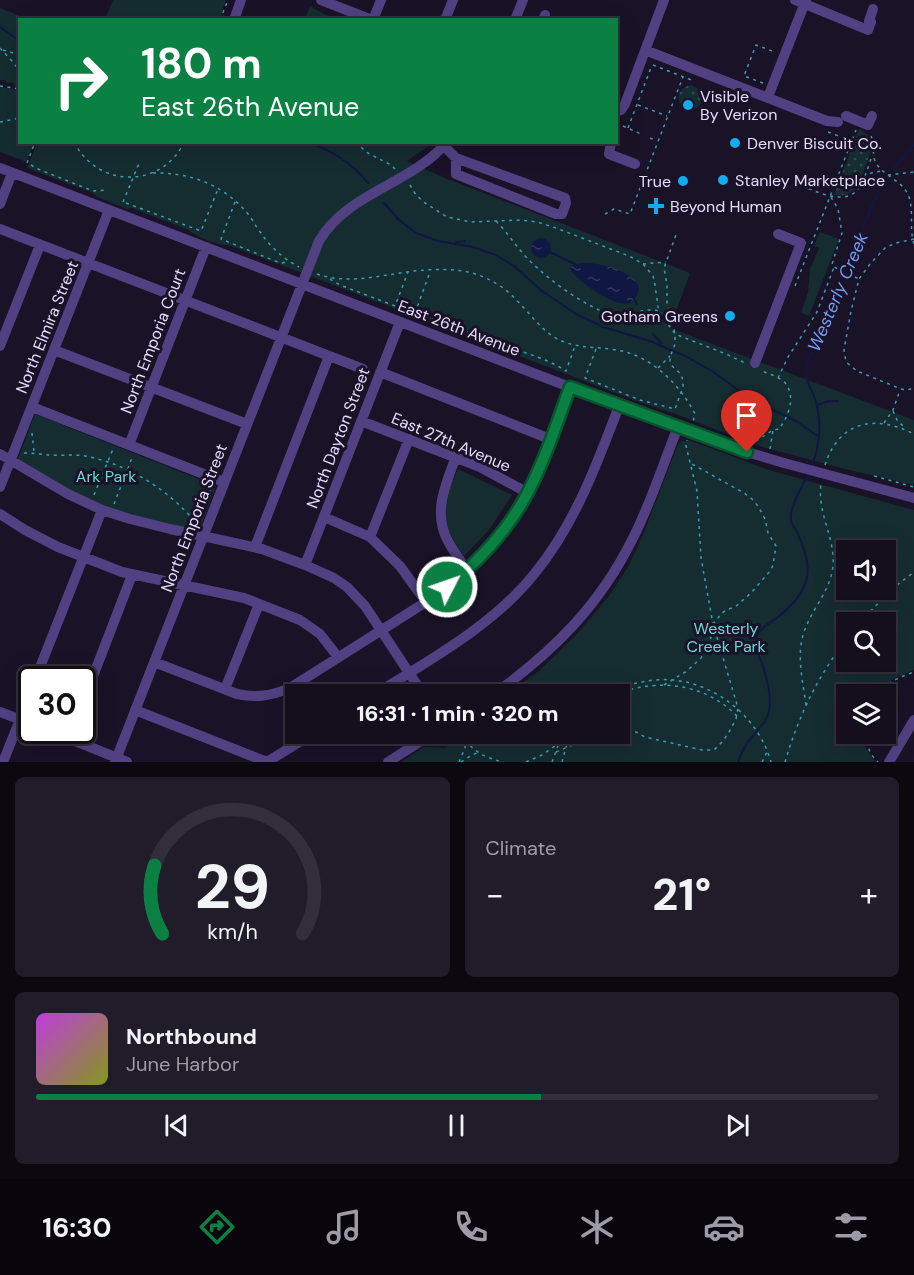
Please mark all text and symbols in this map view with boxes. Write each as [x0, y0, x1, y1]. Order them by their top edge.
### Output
text: 180 m [141, 36, 262, 91]
icon: right [42, 42, 120, 120]
place label: Visible By Verizon [700, 86, 777, 125]
text: East 26th Avenue [141, 89, 359, 124]
marker: Visible By Verizon [681, 98, 695, 112]
place label: Denver Biscuit Co. [747, 133, 882, 154]
marker: Denver Biscuit Co. [728, 136, 742, 150]
place label: Stanley Marketplace [735, 170, 885, 191]
place label: True [639, 171, 671, 192]
marker: Stanley Marketplace [716, 173, 730, 187]
marker: True [676, 174, 690, 188]
place label: Beyond Human [670, 196, 782, 217]
marker: Beyond Human [647, 197, 665, 215]
water label: Westerly Creek [802, 228, 874, 355]
street label: North Elmira Street [11, 258, 83, 396]
street label: North Emporia Court [116, 265, 190, 417]
street label: East 26th Avenue [395, 295, 523, 361]
place label: Gotham Greens [601, 306, 718, 327]
marker: Gotham Greens [723, 309, 737, 323]
street label: North Dayton Street [302, 365, 374, 511]
pin [721, 390, 772, 452]
icon: arrive [730, 399, 763, 432]
street label: East 27th Avenue [388, 407, 514, 477]
street label: North Emporia Street [156, 441, 232, 595]
park label: Ark Park [76, 466, 136, 487]
map controls [836, 540, 896, 744]
button: sound [836, 540, 896, 600]
position arrow [415, 555, 479, 619]
button: search [836, 612, 896, 672]
park label: Westerly Creek Park [686, 618, 766, 657]
speed limit sign: 30 [18, 666, 96, 744]
button: layers [836, 684, 896, 744]
text: 16:31 · 1 min · 320 m [356, 699, 559, 728]
text: Climate [486, 835, 556, 861]
text: 29 [195, 846, 270, 927]
text: 21° [652, 865, 711, 924]
text: − [486, 873, 504, 916]
text: + [860, 873, 878, 916]
text: km/h [207, 918, 258, 946]
text: Northbound [126, 1022, 257, 1051]
text: June Harbor [126, 1051, 239, 1077]
icon: previous [160, 1109, 193, 1142]
icon: pause [440, 1109, 473, 1142]
icon: next [721, 1109, 754, 1142]
icon: directions [196, 1206, 238, 1248]
icon: music [323, 1206, 365, 1248]
icon: phone [450, 1206, 492, 1248]
icon: climate [576, 1206, 618, 1248]
icon: car [703, 1206, 745, 1248]
icon: filters [830, 1206, 872, 1248]
text: 16:30 [42, 1210, 111, 1245]

